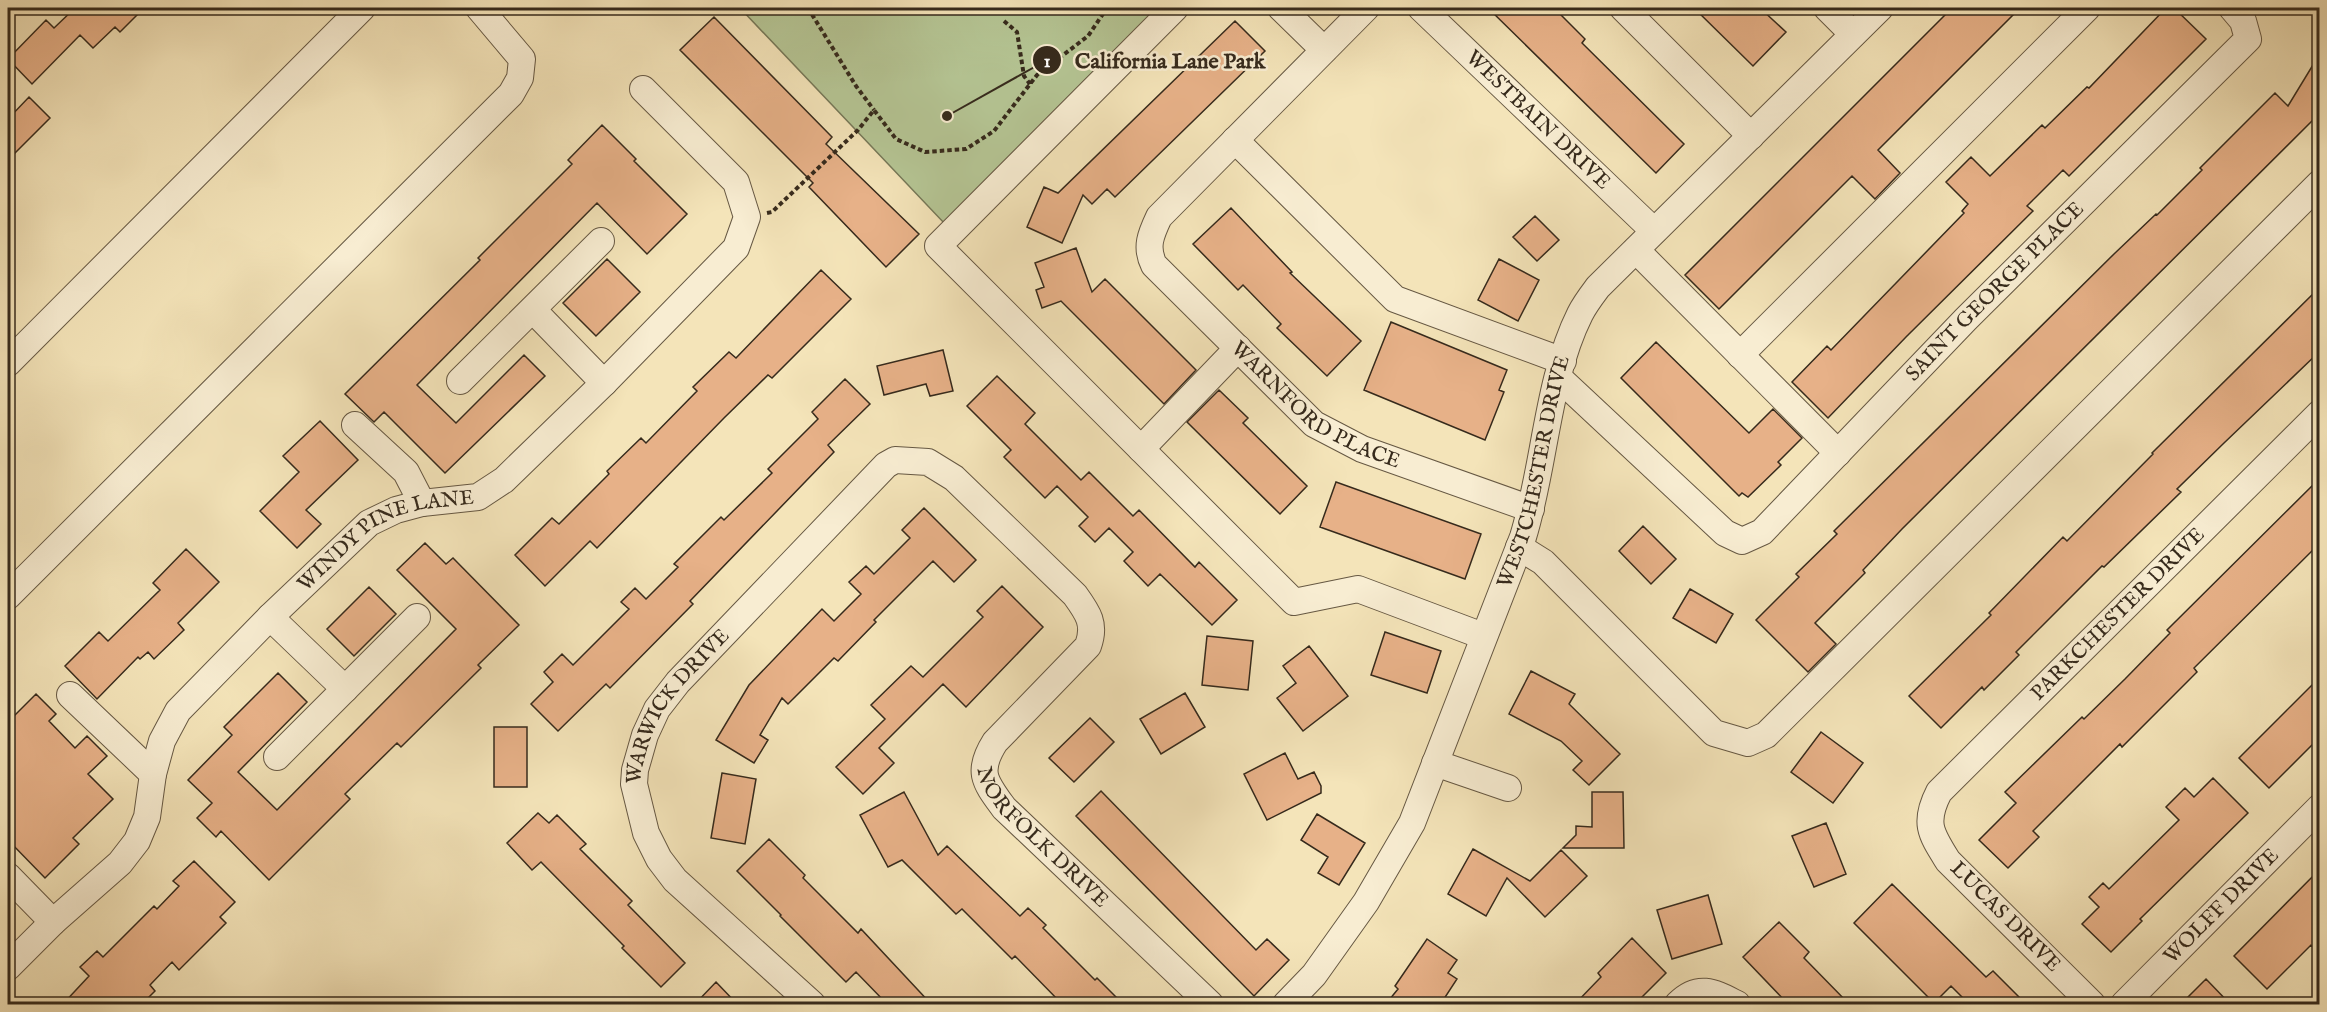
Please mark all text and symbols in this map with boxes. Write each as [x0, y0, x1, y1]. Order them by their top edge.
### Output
callout: California Lane Park [1032, 40, 1277, 80]
street label: WESTBAIN DRIVE [1460, 44, 1616, 196]
text: California Lane Park [1075, 48, 1266, 76]
text: 1 [1044, 51, 1051, 74]
street label: SAINT GEORGE PLACE [1900, 196, 2090, 387]
street label: WARNFORD PLACE [1225, 335, 1404, 475]
street label: WESTCHESTER DRIVE [1491, 352, 1576, 592]
street label: WINDY PINE LANE [292, 484, 475, 597]
street label: PARKCHESTER DRIVE [2025, 522, 2211, 707]
street label: WARWICK DRIVE [621, 623, 735, 785]
street label: NORFOLK DRIVE [970, 764, 1114, 914]
street label: WOLFF DRIVE [2158, 842, 2285, 970]
street label: LUCAS DRIVE [1944, 856, 2066, 978]

